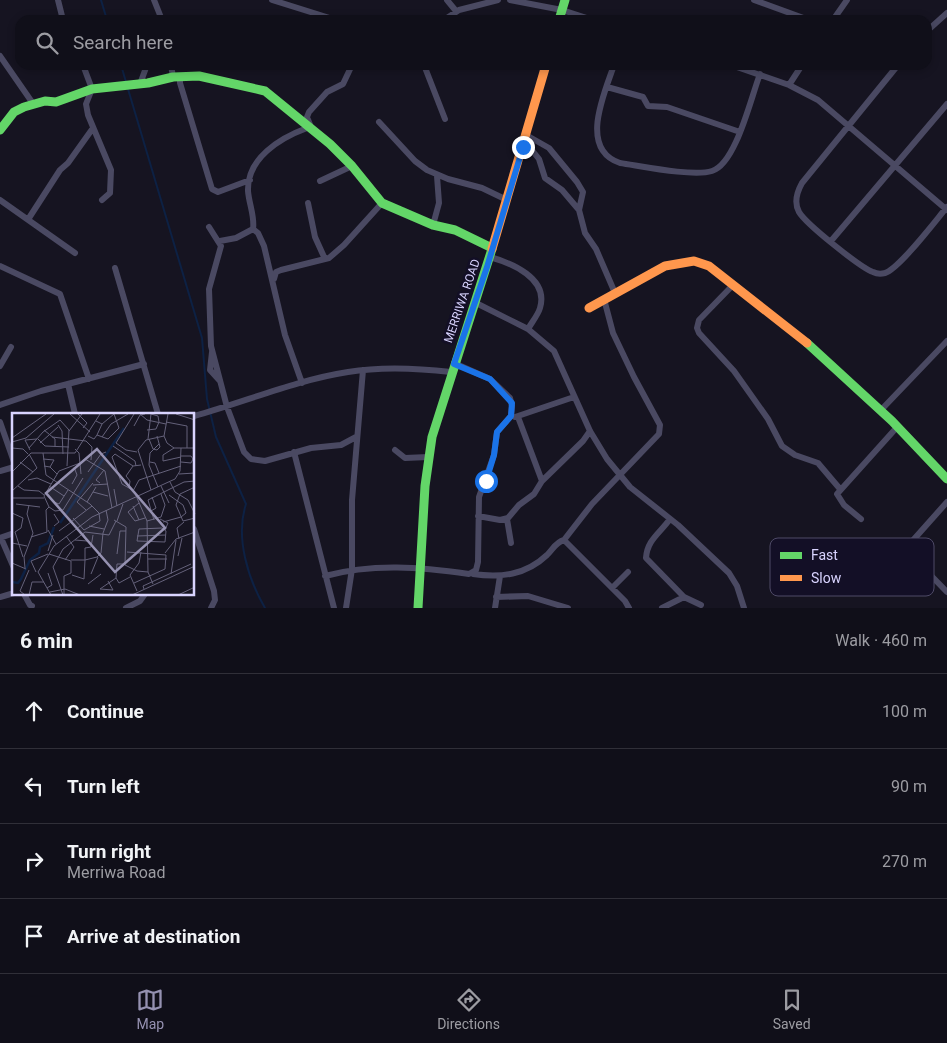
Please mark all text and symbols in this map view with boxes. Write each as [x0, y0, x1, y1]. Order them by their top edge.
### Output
search box [15, 15, 932, 70]
icon: search [33, 29, 61, 57]
text: Search here [73, 31, 173, 54]
route end [512, 136, 535, 159]
street label: MERRIWA ROAD [441, 257, 483, 345]
inset map [12, 413, 195, 596]
route start [475, 470, 498, 493]
legend [770, 538, 934, 596]
text: Fast [811, 547, 838, 563]
text: Slow [811, 570, 842, 586]
text: 6 min [20, 629, 73, 653]
text: Walk · 460 m [835, 631, 927, 650]
icon: ahead [20, 697, 48, 725]
text: Continue [67, 700, 144, 723]
text: 100 m [882, 702, 927, 721]
icon: left [20, 772, 48, 800]
text: Turn left [67, 775, 140, 798]
text: 90 m [891, 777, 927, 796]
text: Turn right [67, 840, 151, 863]
icon: right [20, 847, 48, 875]
text: 270 m [882, 852, 927, 871]
text: Merriwa Road [67, 863, 166, 882]
icon: arrive [20, 922, 48, 950]
text: Arrive at destination [67, 925, 240, 948]
tab: Map [136, 986, 164, 1032]
tab: Directions [437, 986, 500, 1032]
tab: Saved [773, 986, 811, 1032]

